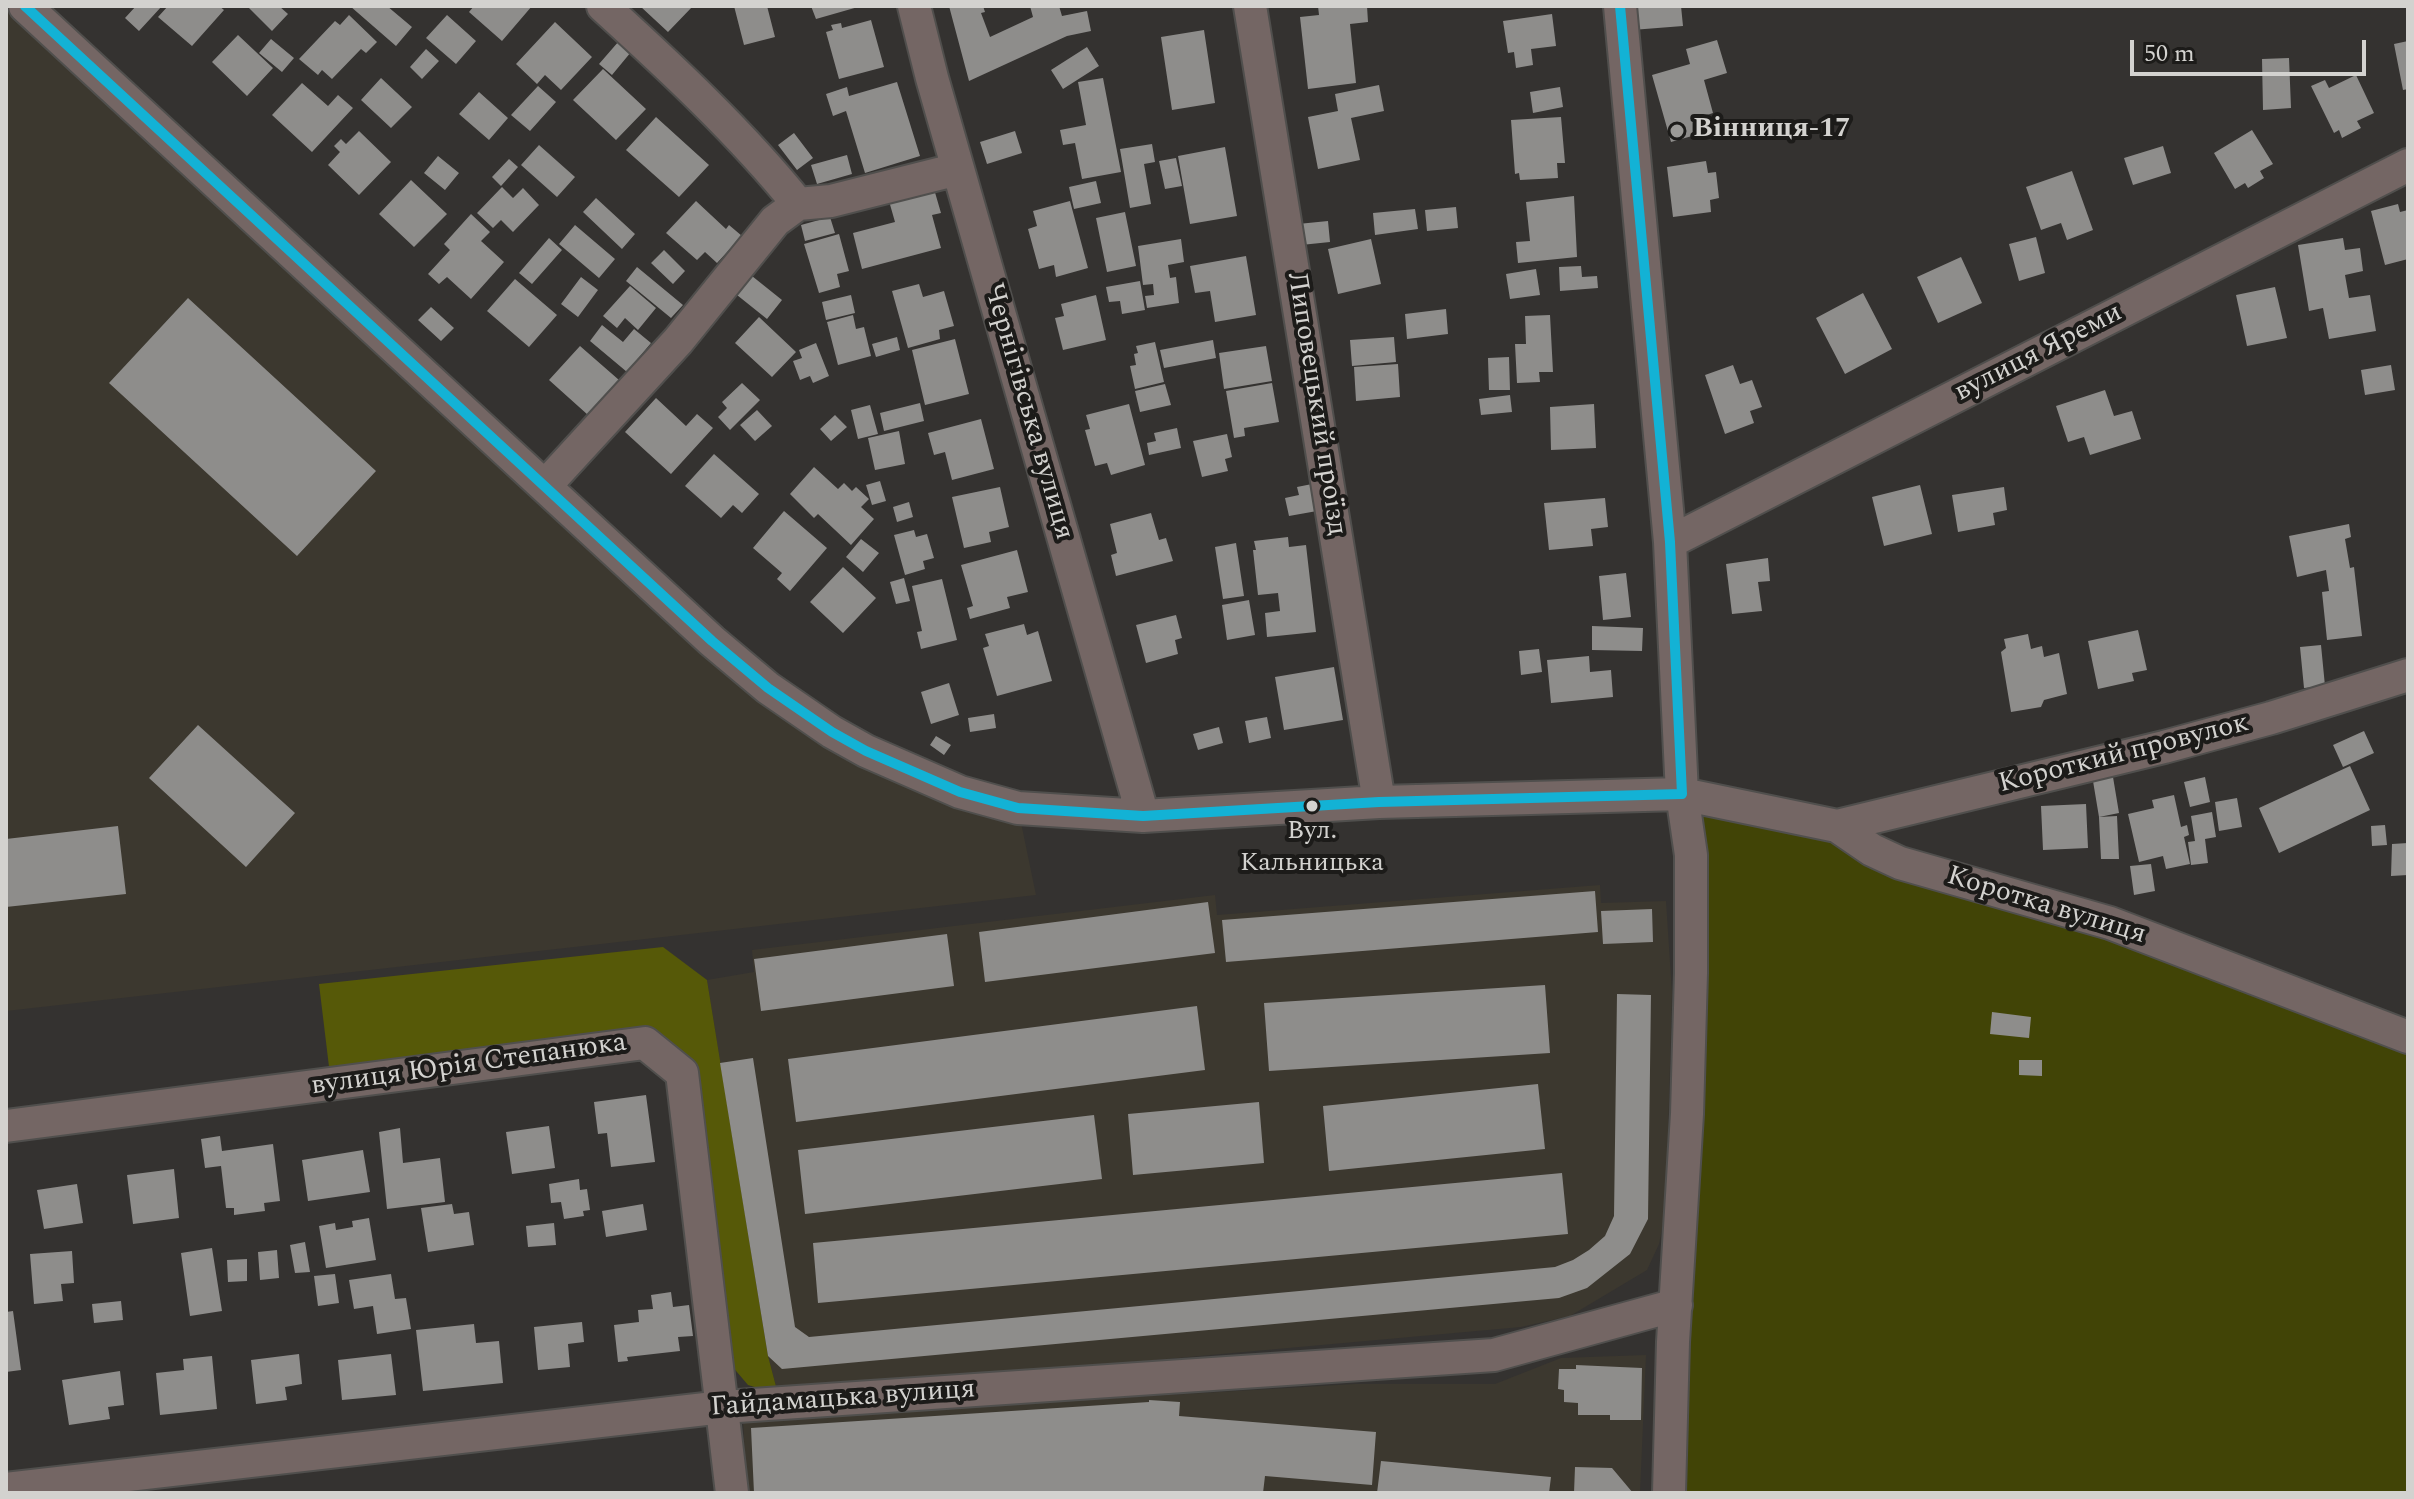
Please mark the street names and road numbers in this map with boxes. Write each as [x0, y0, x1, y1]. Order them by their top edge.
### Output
street label: Липовецький проїзд [1278, 270, 1352, 538]
street label: Чернігівська вулиця [974, 280, 1080, 544]
street label: вулиця Яреми [1950, 297, 2128, 411]
street label: Короткий провулок [1995, 708, 2253, 802]
street label: Коротка вулиця [1942, 861, 2150, 953]
street label: вулиця Юрія Степанюка [309, 1027, 629, 1105]
street label: Гайдамацька вулиця [709, 1374, 977, 1426]

